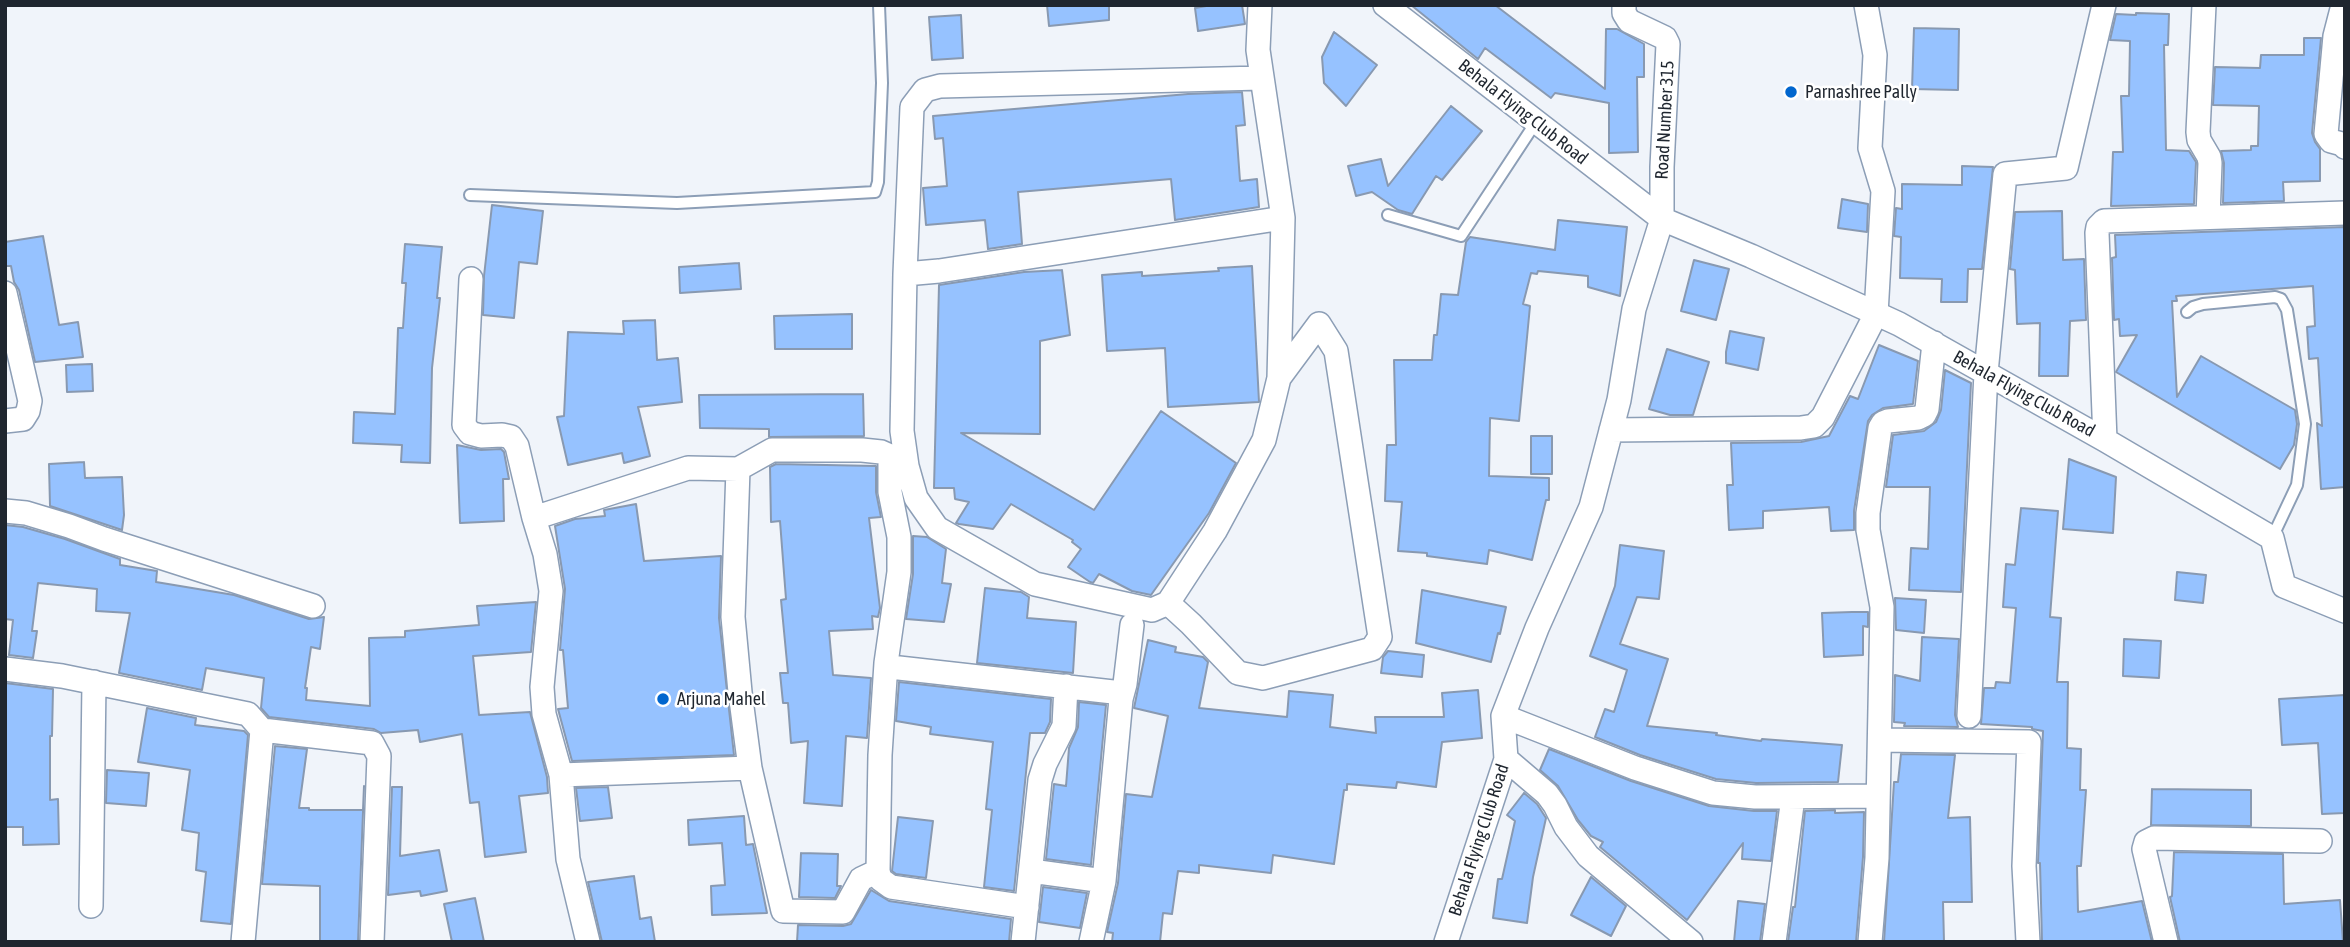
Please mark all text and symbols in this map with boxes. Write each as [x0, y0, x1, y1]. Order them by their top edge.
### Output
street label: Behala Flying Club Road [1454, 55, 1592, 169]
street label: Road Number 315 [1651, 60, 1679, 180]
place label: Parnashree Pally [1805, 81, 1917, 103]
marker: Parnashree Pally [1783, 84, 1799, 100]
street label: Behala Flying Club Road [1949, 346, 2099, 442]
place label: Arjuna Mahel [677, 688, 766, 710]
marker: Arjuna Mahel [655, 691, 671, 707]
street label: Behala Flying Club Road [1444, 761, 1514, 919]

